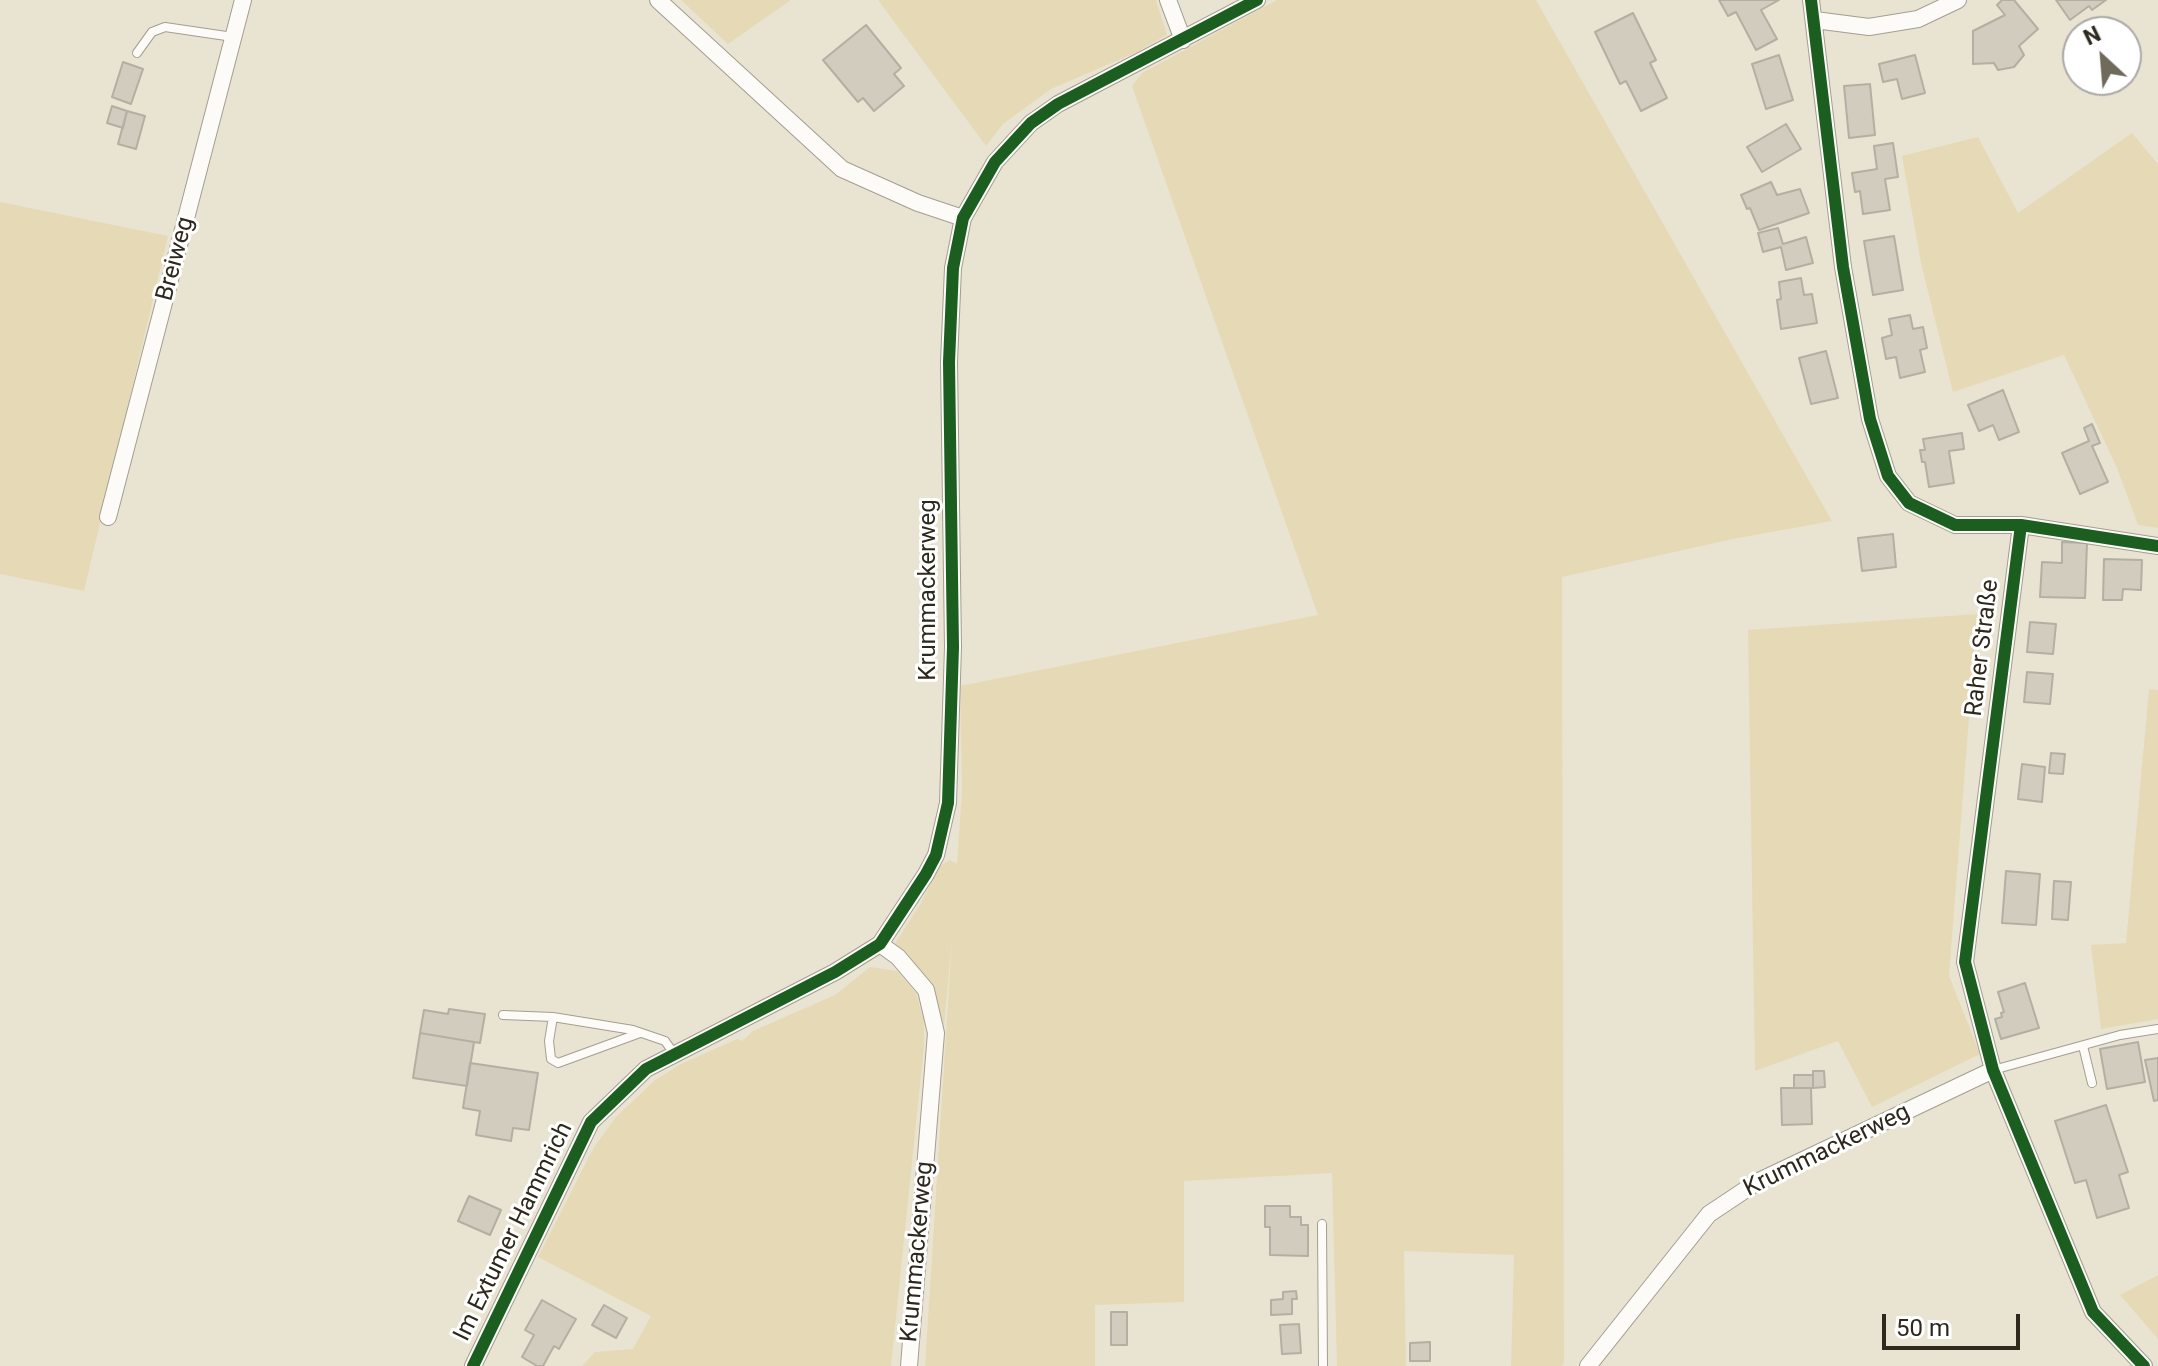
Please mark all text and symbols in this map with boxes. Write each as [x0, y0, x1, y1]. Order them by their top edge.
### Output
north arrow [2062, 16, 2142, 96]
text: N [2080, 21, 2105, 50]
street label: Breiweg [151, 214, 201, 304]
street label: Krummackerweg [915, 499, 943, 681]
street label: Raher Straße [1960, 578, 2006, 718]
street label: Krummackerweg [1739, 1098, 1915, 1204]
street label: Im Extumer Hammrich [448, 1118, 580, 1346]
street label: Krummackerweg [896, 1160, 940, 1344]
scale bar [1886, 1298, 2024, 1348]
text: 50 m [1896, 1314, 1950, 1342]

